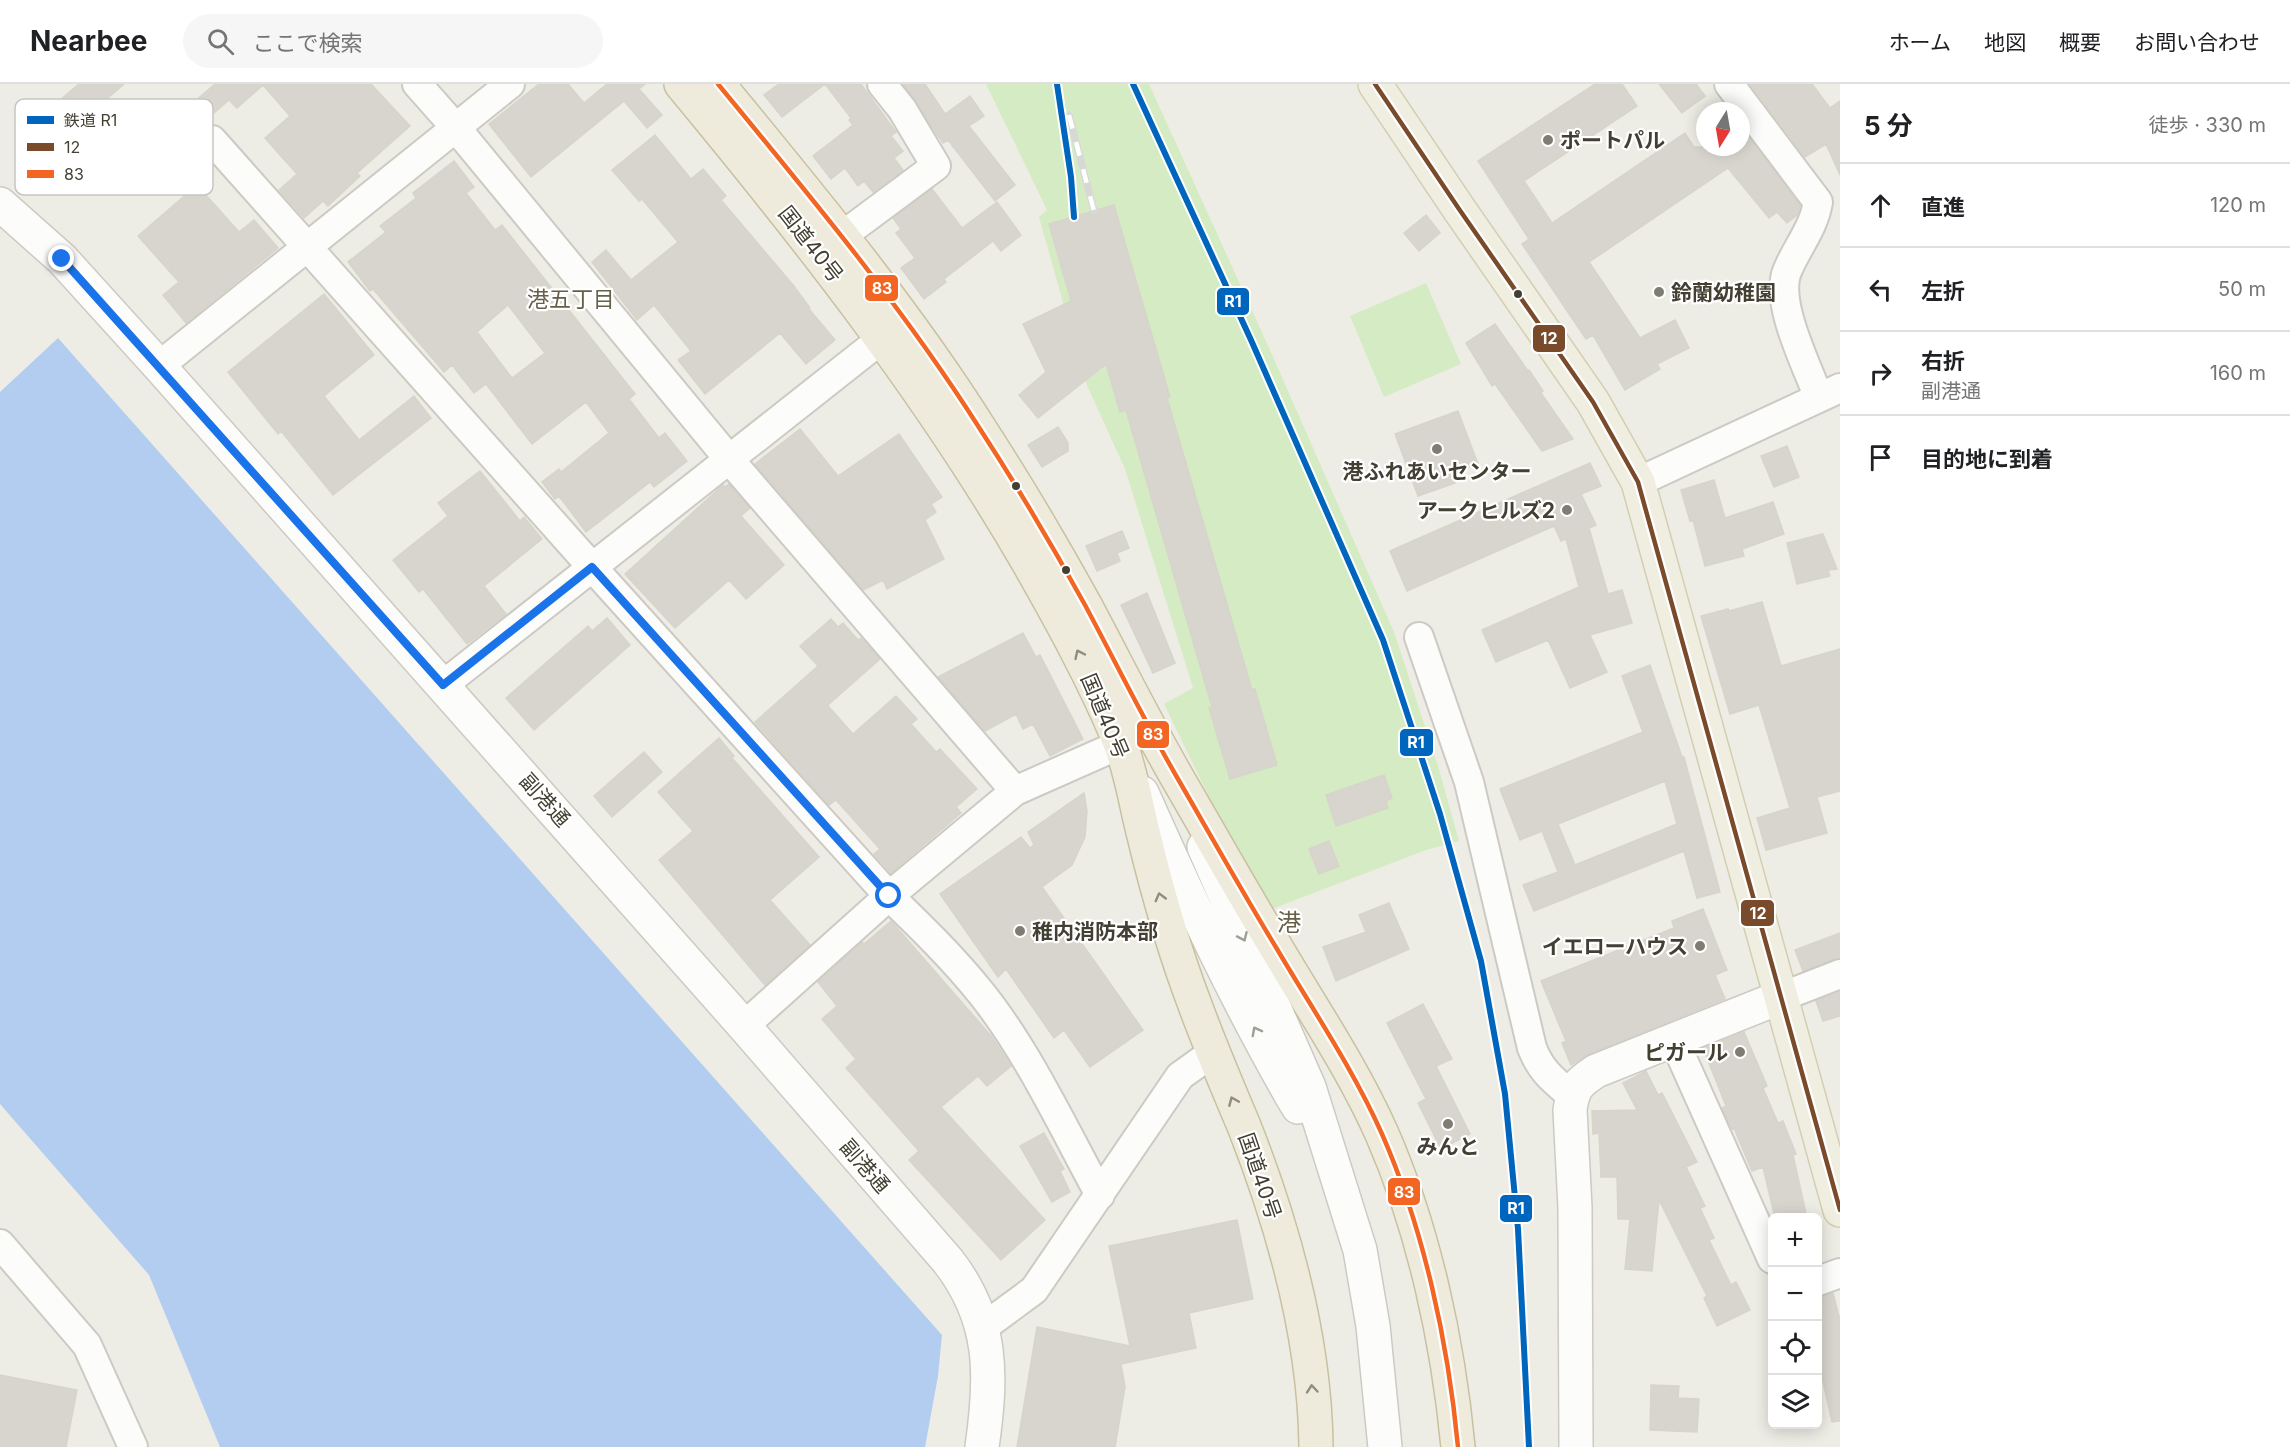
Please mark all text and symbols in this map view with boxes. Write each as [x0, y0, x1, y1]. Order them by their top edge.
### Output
search box [183, 14, 603, 68]
text: Nearbee [30, 24, 147, 58]
icon: search [204, 25, 237, 58]
text: ここで検索 [252, 30, 362, 56]
text: ホーム [1889, 30, 1951, 55]
text: 地図 [1984, 30, 2026, 55]
text: 概要 [2059, 30, 2101, 55]
text: お問い合わせ [2134, 30, 2260, 55]
legend [15, 99, 213, 195]
north arrow [1696, 102, 1750, 156]
text: 鉄道 R1 [64, 110, 117, 130]
text: 5 分 [1864, 110, 1913, 141]
text: 徒歩 · 330 m [2149, 113, 2266, 137]
place label: ポートパル [1560, 128, 1665, 153]
marker: ポートパル [1541, 133, 1555, 147]
text: 12 [64, 137, 80, 157]
text: 83 [64, 164, 84, 184]
icon: ahead [1864, 189, 1897, 222]
text: 120 m [2210, 193, 2266, 217]
text: 直進 [1921, 194, 1965, 220]
street label: 国道40号 [773, 201, 849, 287]
route end [48, 245, 74, 271]
icon: left [1864, 273, 1897, 306]
line badge: 83 [864, 274, 899, 302]
text: 50 m [2218, 277, 2266, 301]
text: 83 [872, 278, 892, 298]
text: 左折 [1921, 278, 1965, 304]
place label: 鈴蘭幼稚園 [1671, 280, 1776, 305]
marker: 鈴蘭幼稚園 [1652, 285, 1666, 299]
district label: 港五丁目 [527, 286, 615, 312]
line badge: R1 [1216, 287, 1250, 316]
unlabelled marker [1512, 288, 1524, 300]
text: R1 [1224, 291, 1242, 311]
line badge: 12 [1532, 324, 1566, 353]
text: 12 [1541, 328, 1557, 348]
text: 右折 [1921, 348, 1965, 374]
icon: right [1864, 357, 1897, 390]
text: 160 m [2210, 361, 2266, 385]
text: 副港通 [1921, 379, 1981, 403]
icon: arrive [1864, 441, 1897, 474]
marker: 港ふれあいセンター [1430, 442, 1444, 456]
text: 目的地に到着 [1921, 446, 2053, 472]
place label: 港ふれあいセンター [1343, 459, 1532, 484]
unlabelled marker [1010, 480, 1022, 492]
place label: アークヒルズ2 [1417, 498, 1555, 523]
marker: アークヒルズ2 [1560, 503, 1574, 517]
unlabelled marker [1060, 564, 1072, 576]
one-way arrow [1074, 649, 1086, 660]
street label: 国道40号 [1076, 670, 1134, 762]
line badge: 83 [1136, 720, 1170, 749]
text: 83 [1143, 724, 1163, 744]
line badge: R1 [1399, 728, 1434, 757]
text: R1 [1407, 732, 1425, 752]
street label: 副港通 [515, 768, 575, 832]
route start [875, 882, 901, 908]
one-way arrow [1155, 893, 1167, 903]
line badge: 12 [1740, 899, 1775, 927]
text: 12 [1750, 903, 1766, 923]
district label: 港 [1277, 908, 1301, 937]
place label: 稚内消防本部 [1032, 919, 1158, 944]
marker: 稚内消防本部 [1013, 924, 1027, 938]
one-way arrow [1236, 930, 1248, 941]
place label: イエローハウス [1542, 934, 1688, 959]
marker: イエローハウス [1693, 939, 1707, 953]
one-way arrow [1252, 1027, 1263, 1038]
place label: ピガール [1644, 1040, 1728, 1065]
marker: ピガール [1733, 1045, 1747, 1059]
one-way arrow [1228, 1096, 1240, 1107]
marker: みんと [1441, 1117, 1455, 1131]
street label: 国道40号 [1234, 1129, 1286, 1223]
street label: 副港通 [835, 1134, 895, 1198]
place label: みんと [1417, 1134, 1480, 1159]
line badge: 83 [1387, 1177, 1421, 1206]
text: 83 [1394, 1182, 1414, 1202]
line badge: R1 [1499, 1194, 1533, 1223]
text: R1 [1507, 1198, 1525, 1218]
map controls [1768, 1213, 1822, 1429]
button: + [1768, 1213, 1822, 1267]
button: − [1768, 1267, 1822, 1321]
button: locate [1768, 1321, 1822, 1375]
button: layers [1768, 1375, 1822, 1429]
one-way arrow [1306, 1384, 1319, 1393]

